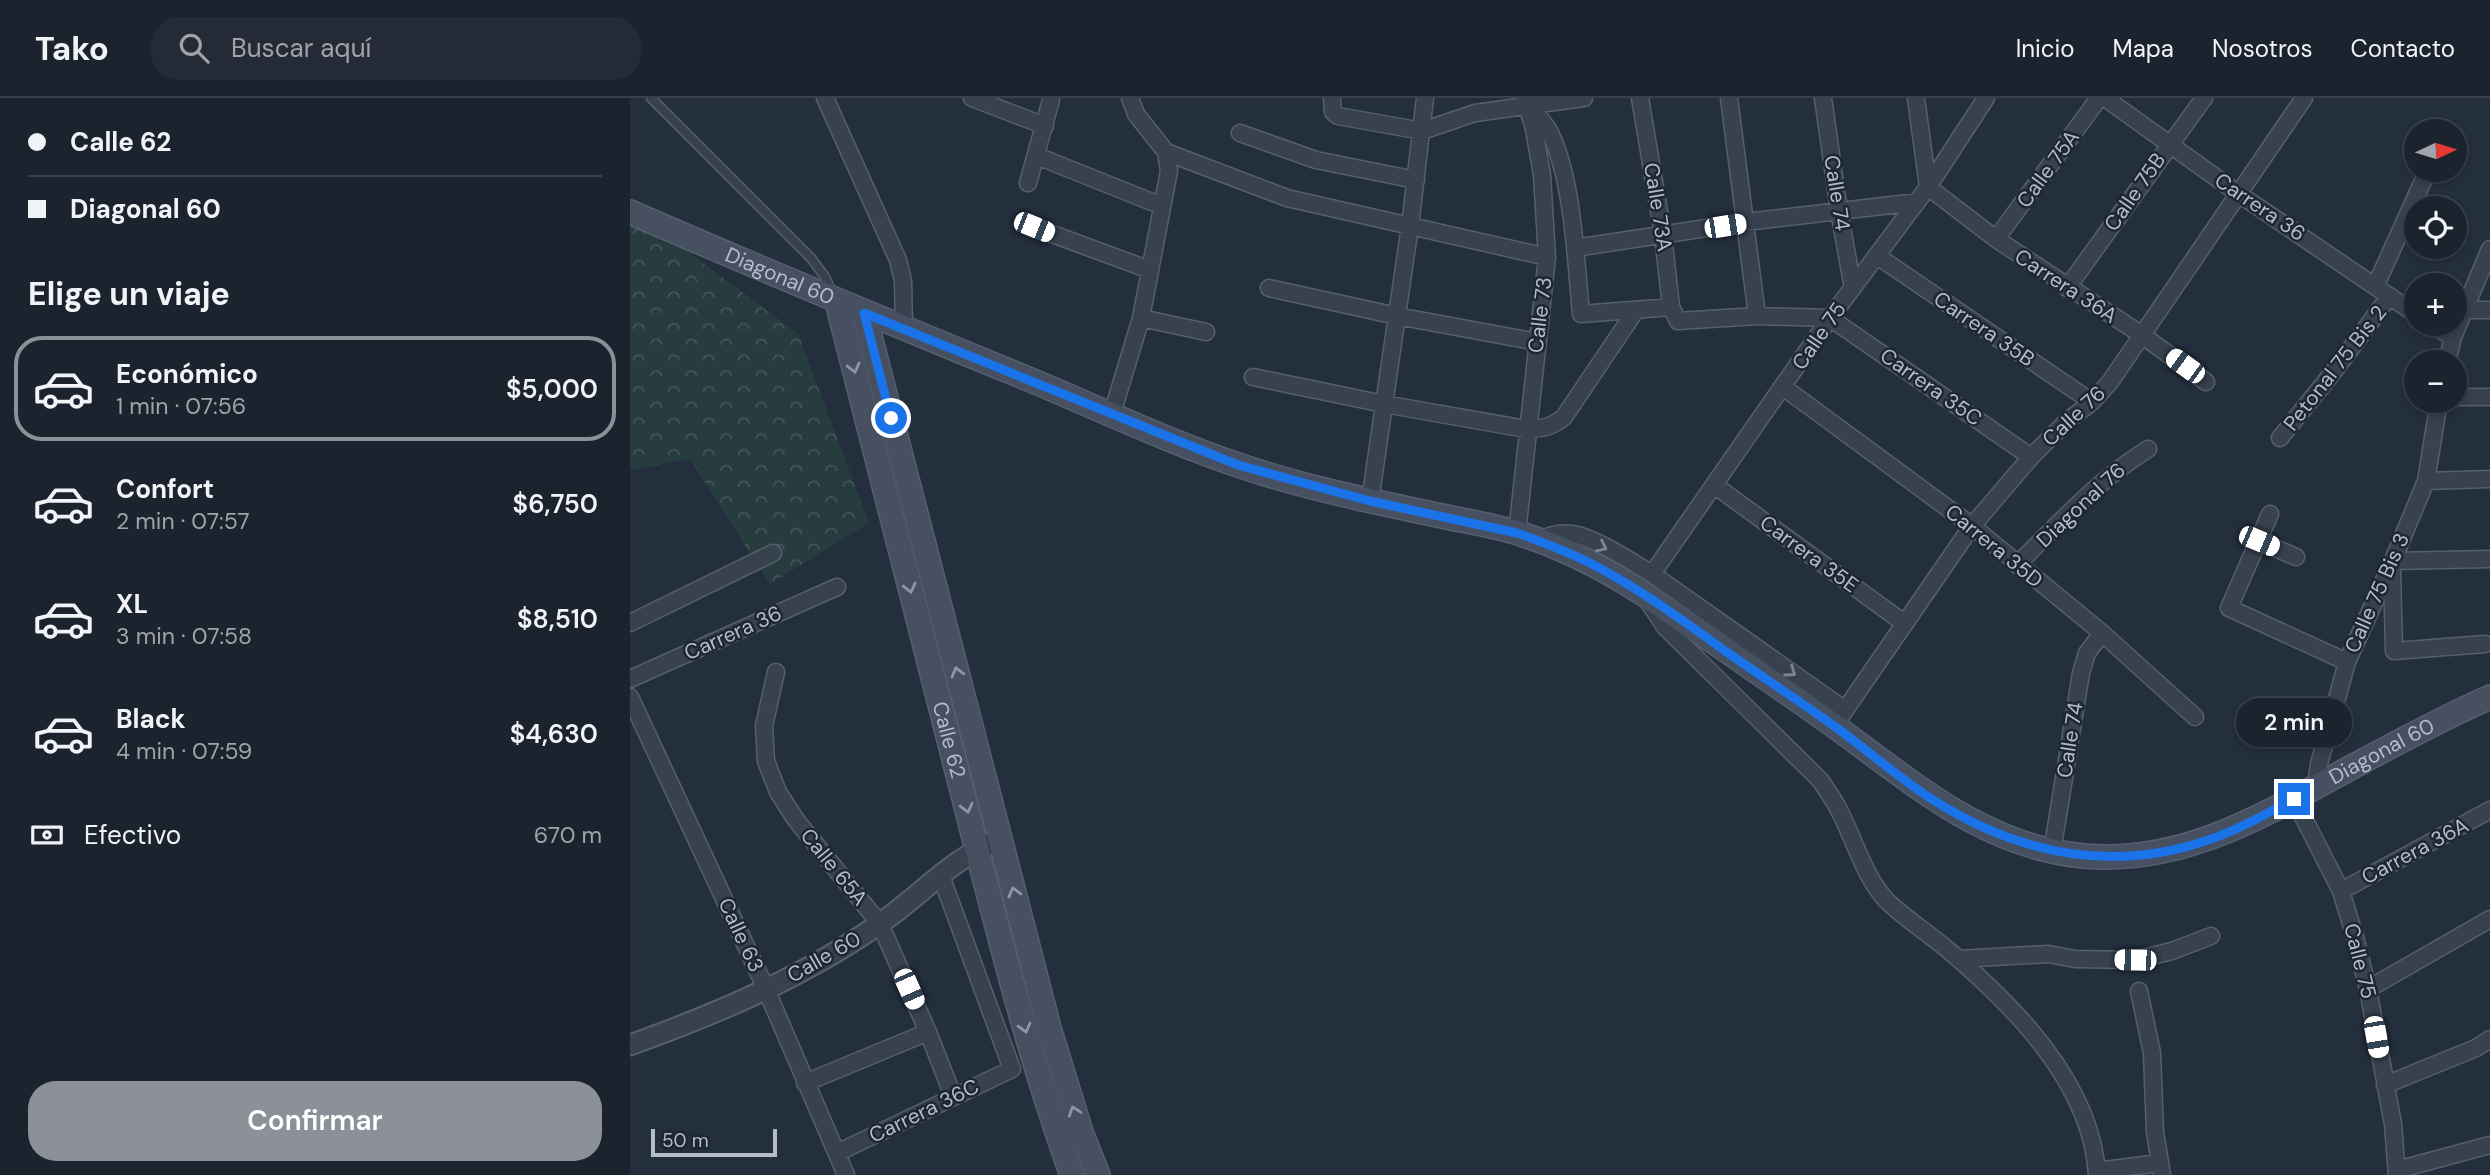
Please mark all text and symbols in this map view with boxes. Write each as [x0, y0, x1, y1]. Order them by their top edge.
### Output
search box [151, 17, 641, 80]
text: Tako [35, 27, 109, 70]
icon: search [175, 29, 213, 67]
text: Buscar aquí [231, 31, 371, 65]
text: Inicio [2016, 33, 2075, 64]
text: Mapa [2113, 33, 2174, 64]
text: Nosotros [2212, 33, 2313, 64]
text: Contacto [2351, 33, 2455, 64]
north arrow [2404, 119, 2468, 182]
map controls [2404, 119, 2467, 413]
street label: Calle 75A [2010, 124, 2086, 214]
text: Calle 62 [70, 125, 171, 159]
street label: Calle 75B [2098, 147, 2172, 237]
street label: Calle 74 [1817, 153, 1857, 233]
street label: Calle 73A [1637, 161, 1679, 253]
street label: Carrera 36 [2209, 166, 2311, 248]
text: Diagonal 60 [70, 192, 221, 226]
button: locate [2404, 196, 2467, 259]
car [1011, 209, 1058, 245]
car [1703, 212, 1748, 240]
street label: Diagonal 60 [721, 241, 839, 312]
street label: Carrera 36A [2009, 242, 2123, 330]
text: Elige un viaje [28, 273, 230, 315]
button: + [2404, 273, 2467, 336]
street label: Calle 73 [1521, 275, 1559, 355]
street label: Carrera 35B [1928, 285, 2040, 373]
street label: Calle 75 [1786, 297, 1852, 375]
street label: Petonal 75 Bis 2 [2277, 299, 2393, 437]
street label: Carrera 35C [1874, 342, 1988, 432]
car [2162, 345, 2209, 387]
button: − [2404, 350, 2467, 413]
icon: car [32, 357, 95, 420]
text: Económico [116, 357, 258, 391]
one-way arrow [846, 362, 860, 374]
text: $5,000 [506, 372, 598, 406]
street label: Calle 76 [2036, 379, 2112, 453]
text: 1 min · 07:56 [116, 391, 246, 421]
route start [875, 402, 907, 434]
street label: Diagonal 76 [2030, 456, 2132, 554]
icon: car [32, 472, 95, 535]
text: Confort [116, 472, 214, 506]
text: $6,750 [513, 487, 598, 521]
street label: Carrera 35D [1939, 498, 2049, 594]
text: 2 min · 07:57 [116, 506, 250, 536]
street label: Carrera 35E [1754, 509, 1864, 599]
car [2236, 523, 2283, 559]
street label: Calle 75 Bis 3 [2338, 529, 2416, 657]
one-way arrow [1595, 538, 1607, 552]
one-way arrow [902, 582, 916, 594]
icon: car [32, 587, 95, 650]
text: XL [116, 587, 148, 621]
street label: Carrera 36 [680, 599, 786, 667]
text: $8,510 [517, 602, 598, 636]
text: 3 min · 07:58 [116, 621, 252, 651]
one-way arrow [1783, 664, 1796, 676]
one-way arrow [951, 666, 965, 678]
callout: 2 min [2236, 698, 2352, 746]
street label: Calle 62 [926, 699, 972, 781]
street label: Calle 74 [2050, 700, 2090, 780]
icon: car [32, 702, 95, 765]
text: Black [116, 702, 186, 736]
text: 2 min [2264, 707, 2324, 737]
street label: Diagonal 60 [2324, 712, 2439, 791]
text: $4,630 [510, 717, 598, 751]
text: 4 min · 07:59 [116, 736, 252, 766]
route end [2278, 783, 2310, 815]
one-way arrow [958, 802, 973, 814]
street label: Carrera 36A [2357, 811, 2473, 891]
icon: cash [28, 816, 66, 854]
text: Efectivo [84, 818, 181, 852]
text: 670 m [534, 820, 602, 850]
street label: Calle 65A [794, 822, 874, 912]
one-way arrow [1008, 886, 1022, 898]
street label: Calle 63 [712, 893, 770, 977]
street label: Calle 75 [2337, 920, 2383, 1002]
street label: Calle 60 [782, 925, 866, 989]
car [2114, 949, 2157, 971]
car [891, 966, 928, 1012]
car [2363, 1014, 2390, 1060]
one-way arrow [1017, 1022, 1032, 1034]
street label: Carrera 36C [864, 1072, 984, 1150]
button: Confirmar [28, 1081, 602, 1161]
one-way arrow [1068, 1106, 1082, 1118]
scale bar [651, 1126, 777, 1158]
text: 50 m [662, 1128, 709, 1153]

